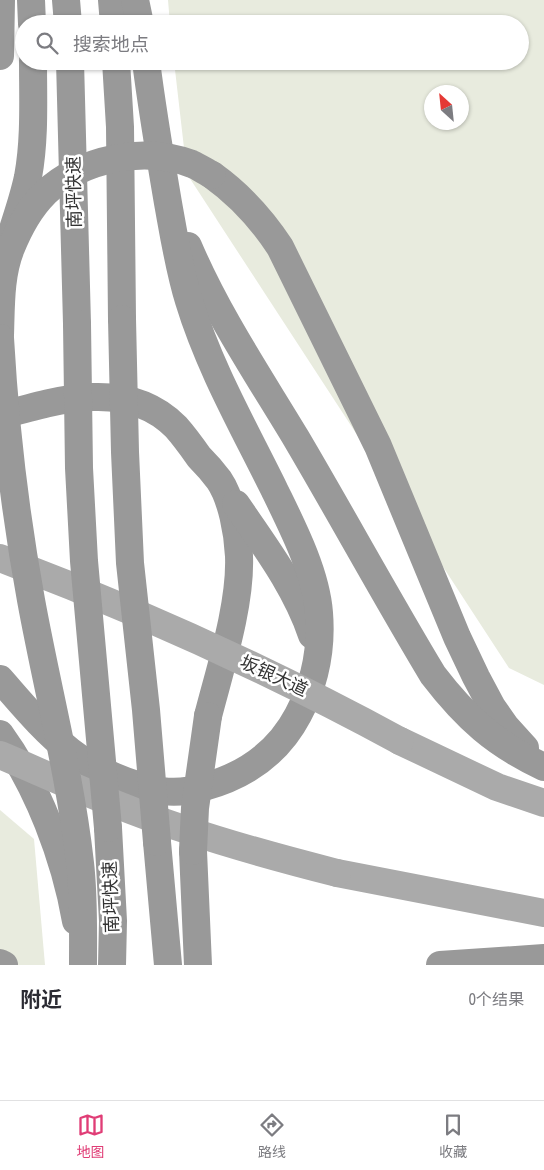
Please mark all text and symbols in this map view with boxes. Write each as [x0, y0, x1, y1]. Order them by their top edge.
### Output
search box [15, 15, 529, 70]
icon: search [33, 29, 61, 57]
text: 搜索地点 [73, 33, 149, 55]
north arrow [424, 85, 469, 130]
street label: 南坪快速 [62, 156, 85, 228]
street label: 坂银大道 [237, 651, 311, 700]
street label: 南坪快速 [99, 861, 122, 933]
text: 附近 [20, 987, 62, 1011]
text: 0个结果 [468, 990, 524, 1008]
tab: 地图 [77, 1111, 105, 1161]
tab: 路线 [258, 1111, 286, 1161]
tab: 收藏 [439, 1111, 467, 1161]

